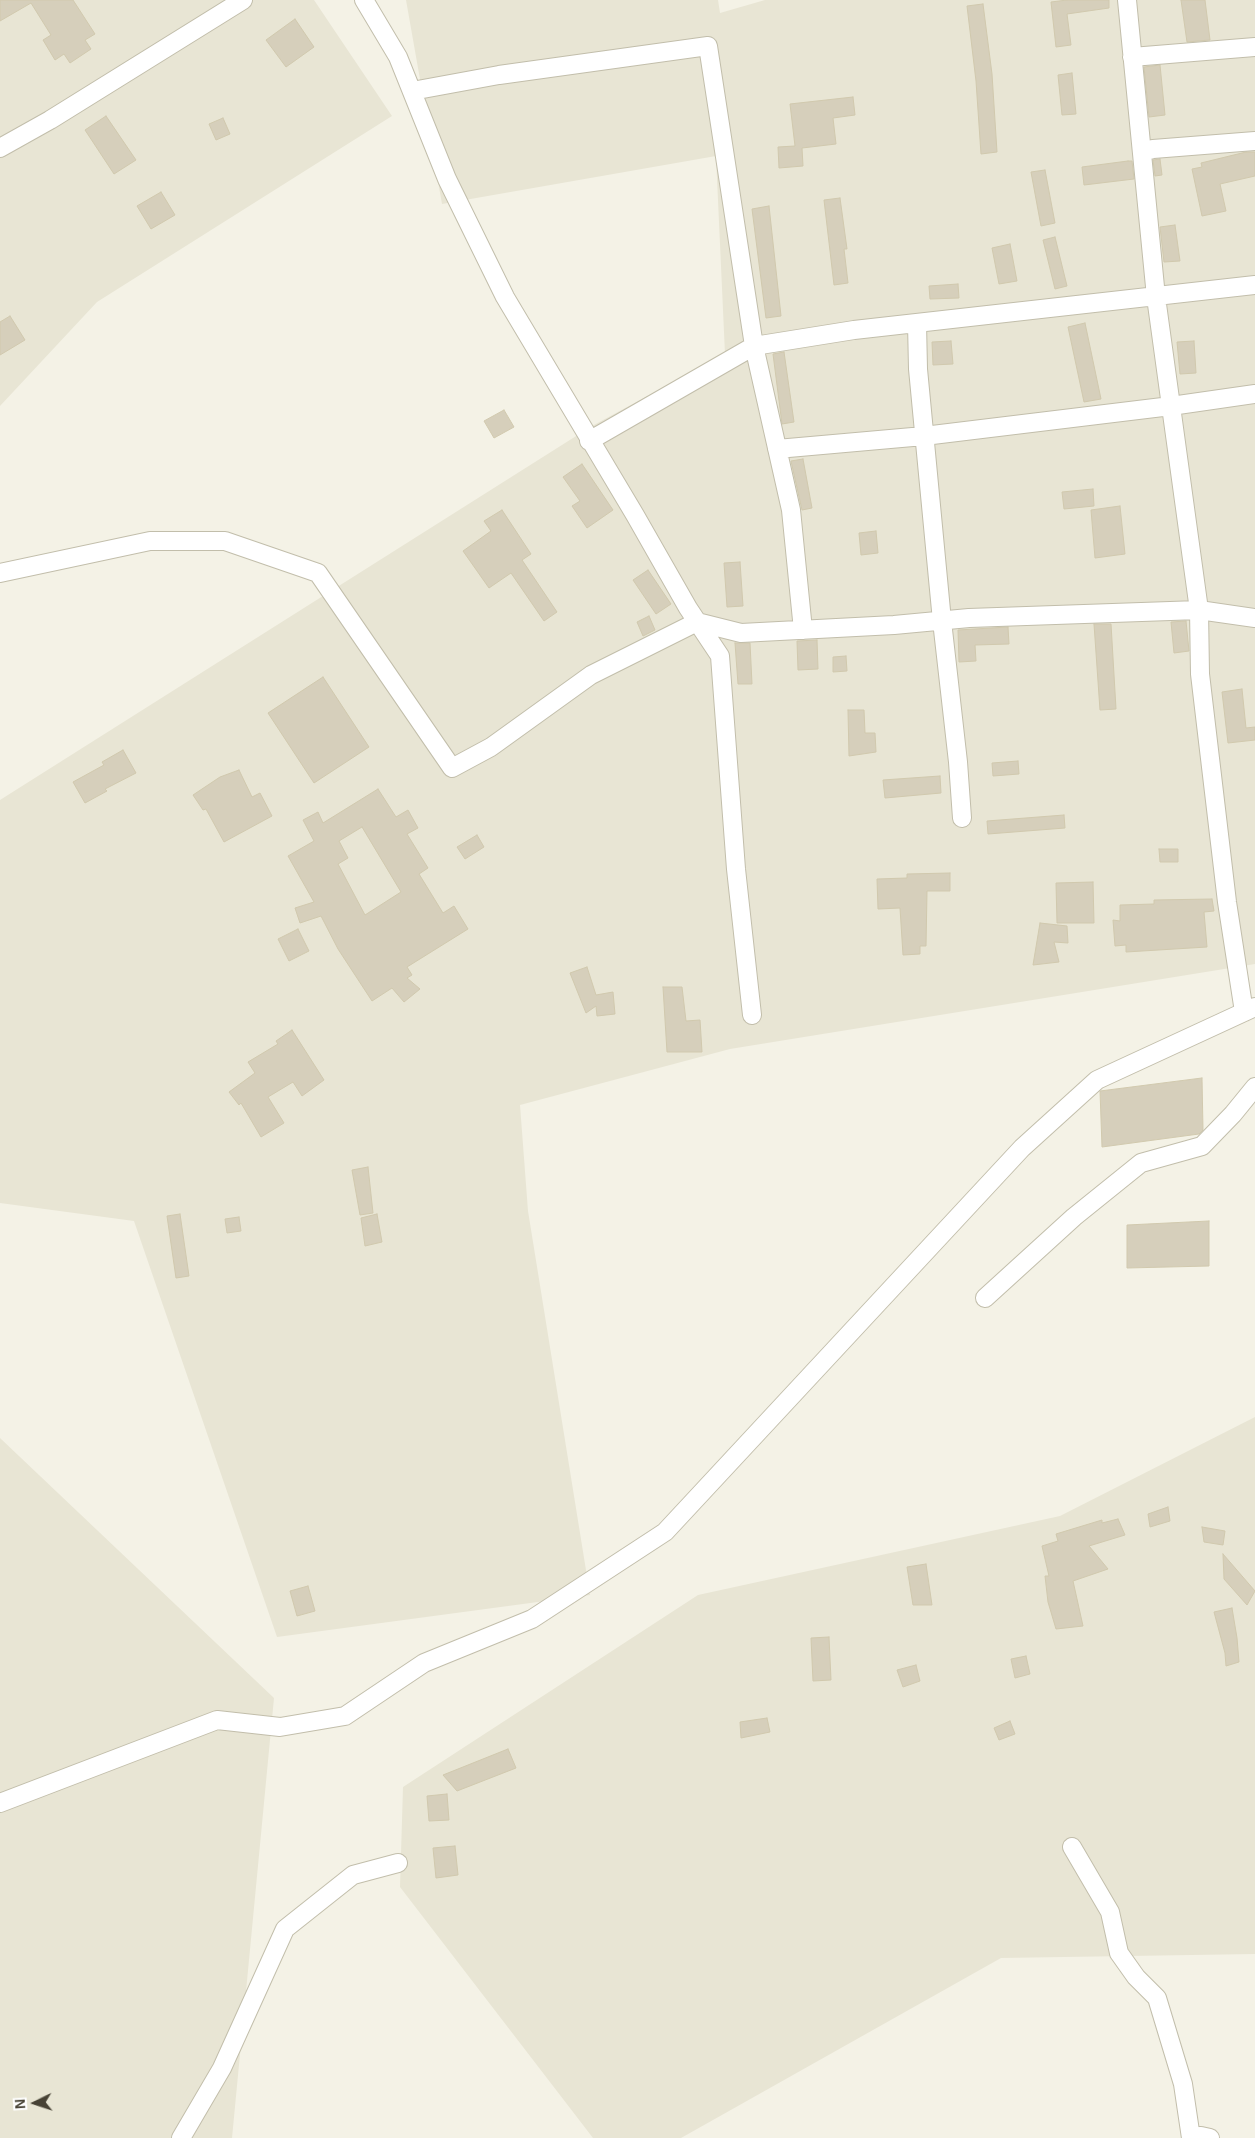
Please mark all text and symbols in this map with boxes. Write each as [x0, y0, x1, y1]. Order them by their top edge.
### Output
north arrow [10, 2078, 60, 2128]
text: N [12, 2098, 28, 2110]

